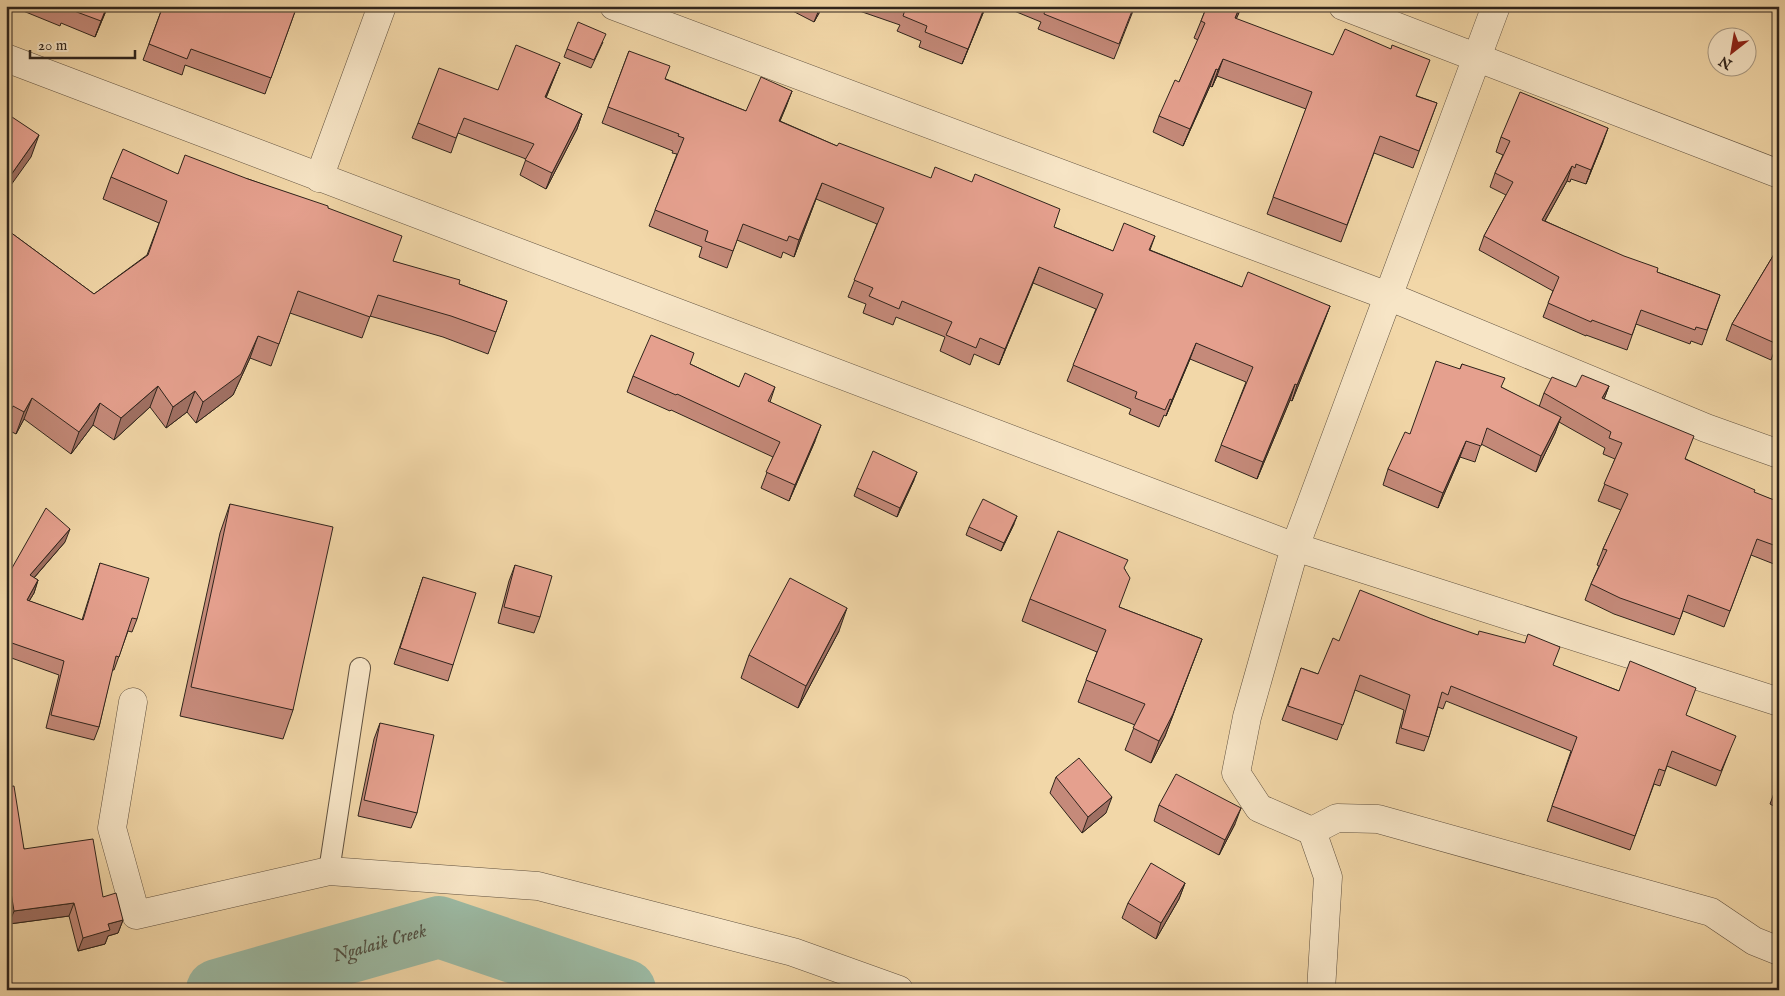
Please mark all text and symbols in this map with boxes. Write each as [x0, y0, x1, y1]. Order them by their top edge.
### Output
scale bar [30, 28, 135, 60]
north arrow [1708, 28, 1758, 78]
text: 20 m [38, 36, 68, 55]
text: N [1716, 51, 1737, 74]
water label: Ngalaik Creek [330, 919, 430, 969]

